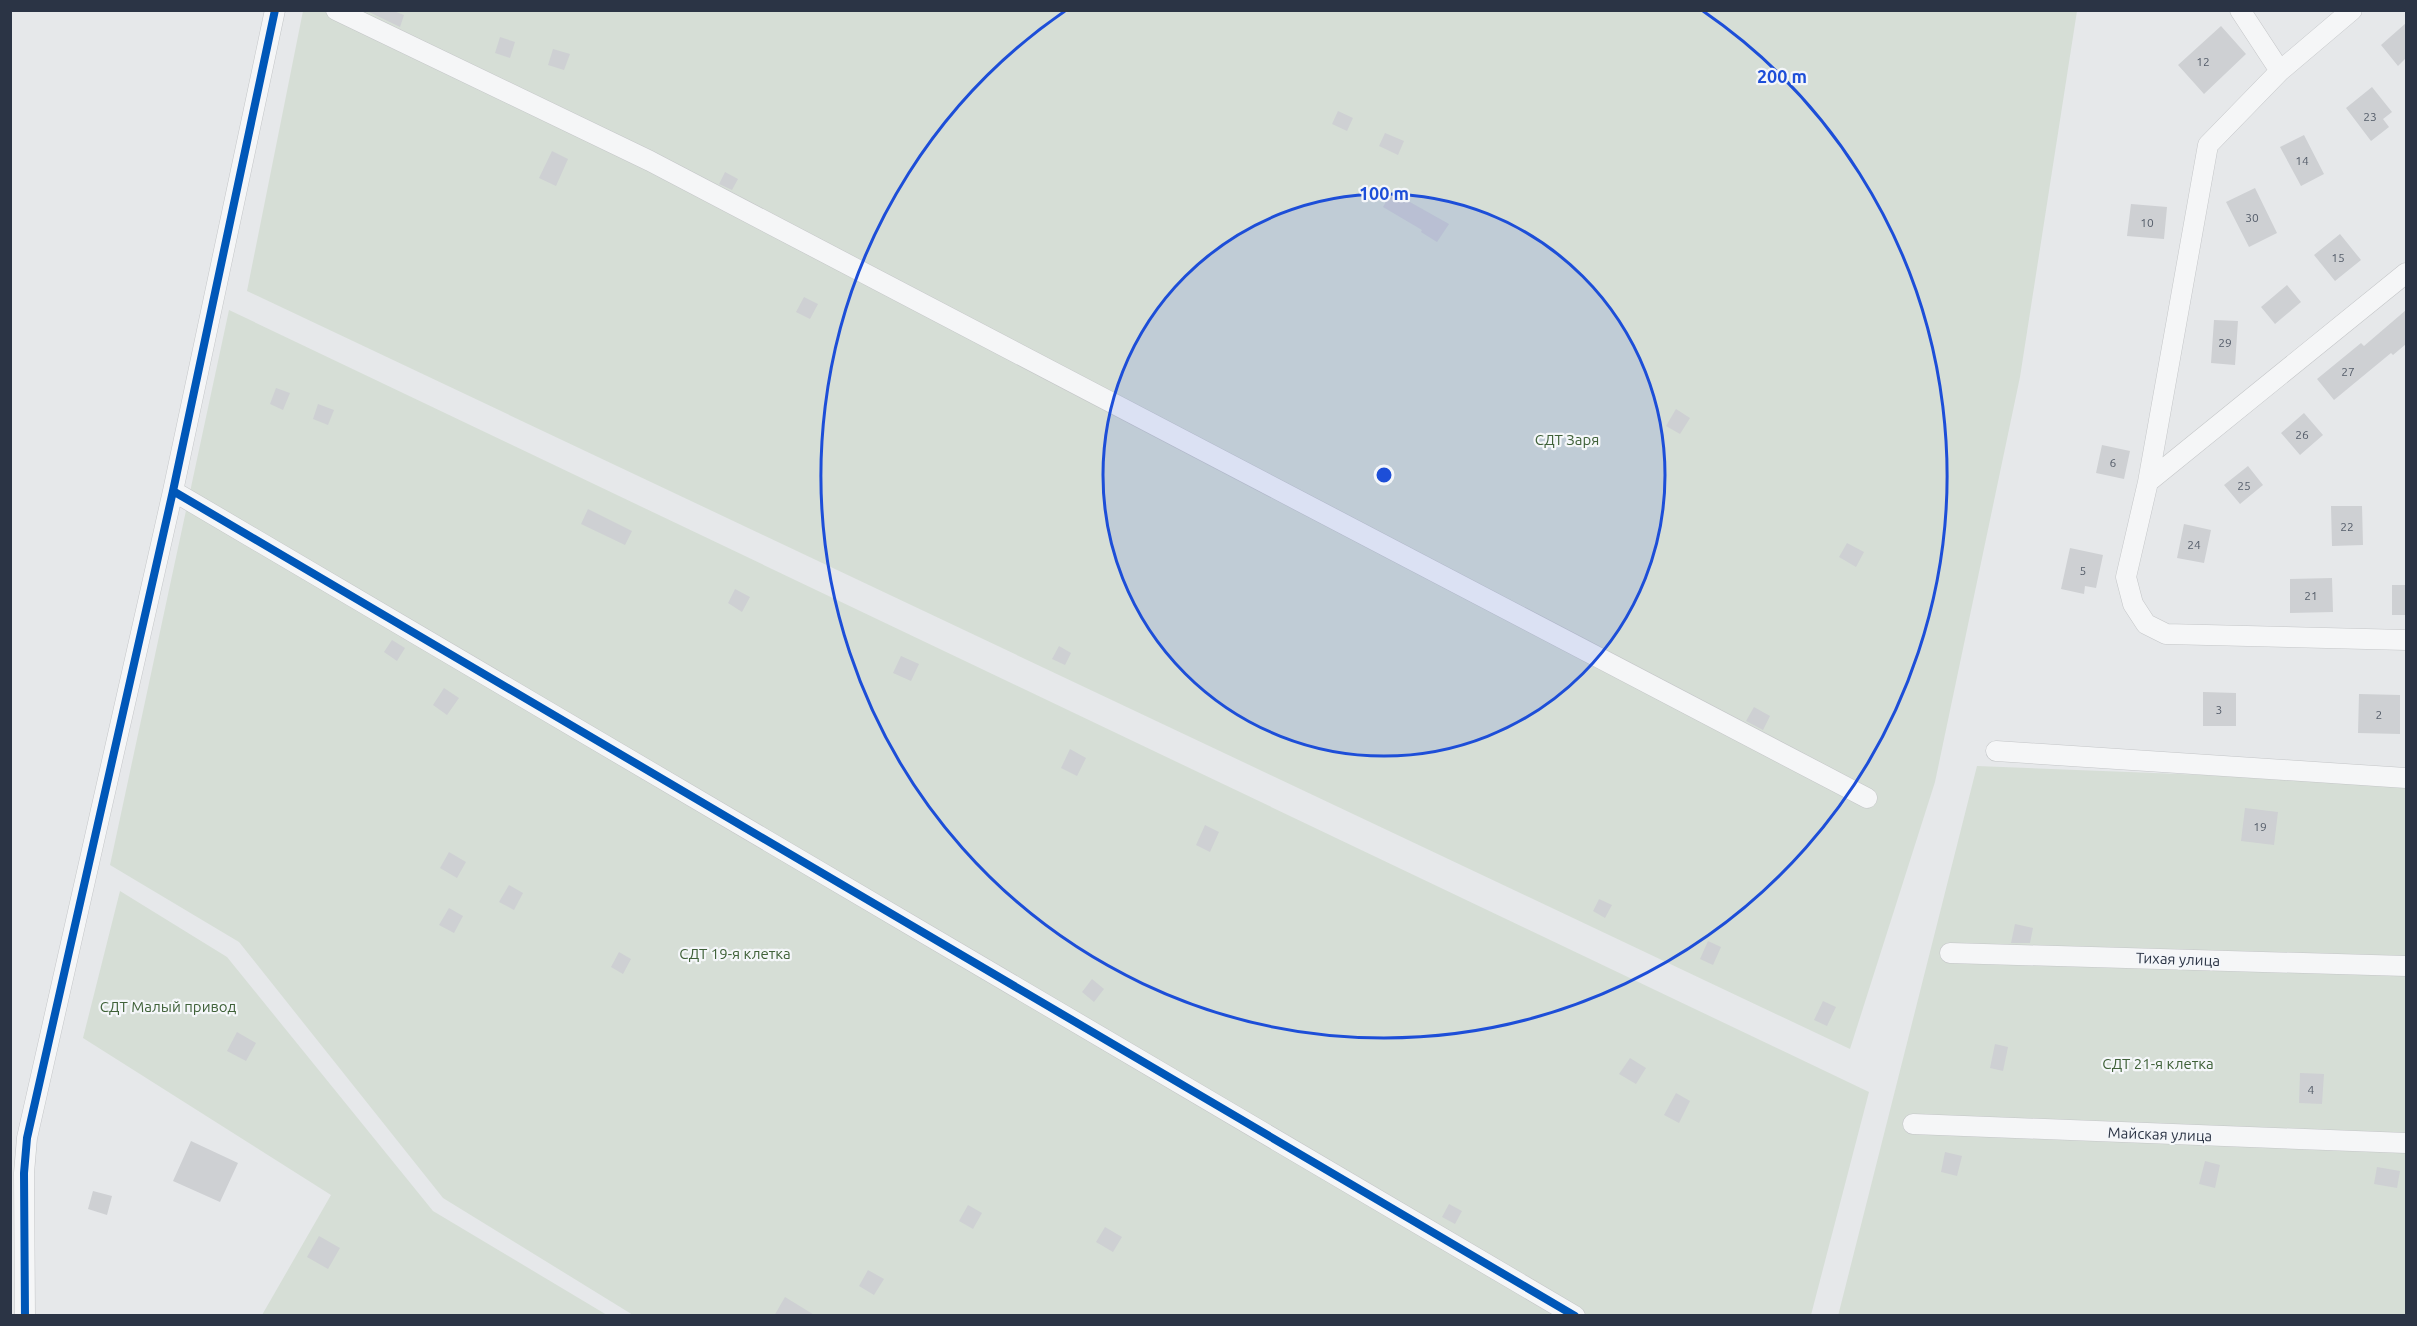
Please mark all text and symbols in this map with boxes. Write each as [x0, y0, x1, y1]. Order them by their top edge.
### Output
house number: 12 [2196, 55, 2210, 68]
text: 200 m [1757, 66, 1807, 86]
house number: 23 [2363, 110, 2377, 123]
house number: 14 [2295, 154, 2309, 167]
text: 100 m [1359, 183, 1409, 203]
house number: 30 [2245, 211, 2259, 224]
house number: 10 [2140, 216, 2154, 229]
house number: 15 [2331, 251, 2345, 264]
house number: 29 [2218, 336, 2232, 349]
house number: 27 [2341, 365, 2355, 378]
house number: 26 [2295, 428, 2309, 441]
park label: СДТ Заря [1535, 431, 1599, 448]
house number: 6 [2110, 456, 2117, 469]
centre of rings [1374, 465, 1394, 485]
house number: 25 [2237, 479, 2251, 492]
house number: 22 [2340, 520, 2354, 533]
house number: 24 [2187, 538, 2201, 551]
house number: 5 [2080, 564, 2086, 577]
house number: 21 [2304, 589, 2318, 602]
house number: 3 [2216, 703, 2222, 716]
house number: 2 [2376, 708, 2382, 721]
house number: 19 [2253, 820, 2267, 833]
park label: СДТ 19-я клетка [679, 945, 791, 962]
street label: Тихая улица [2136, 949, 2220, 969]
park label: СДТ Малый привод [100, 998, 237, 1015]
park label: СДТ 21-я клетка [2102, 1055, 2214, 1072]
house number: 4 [2308, 1083, 2315, 1096]
street label: Майская улица [2107, 1124, 2213, 1144]

